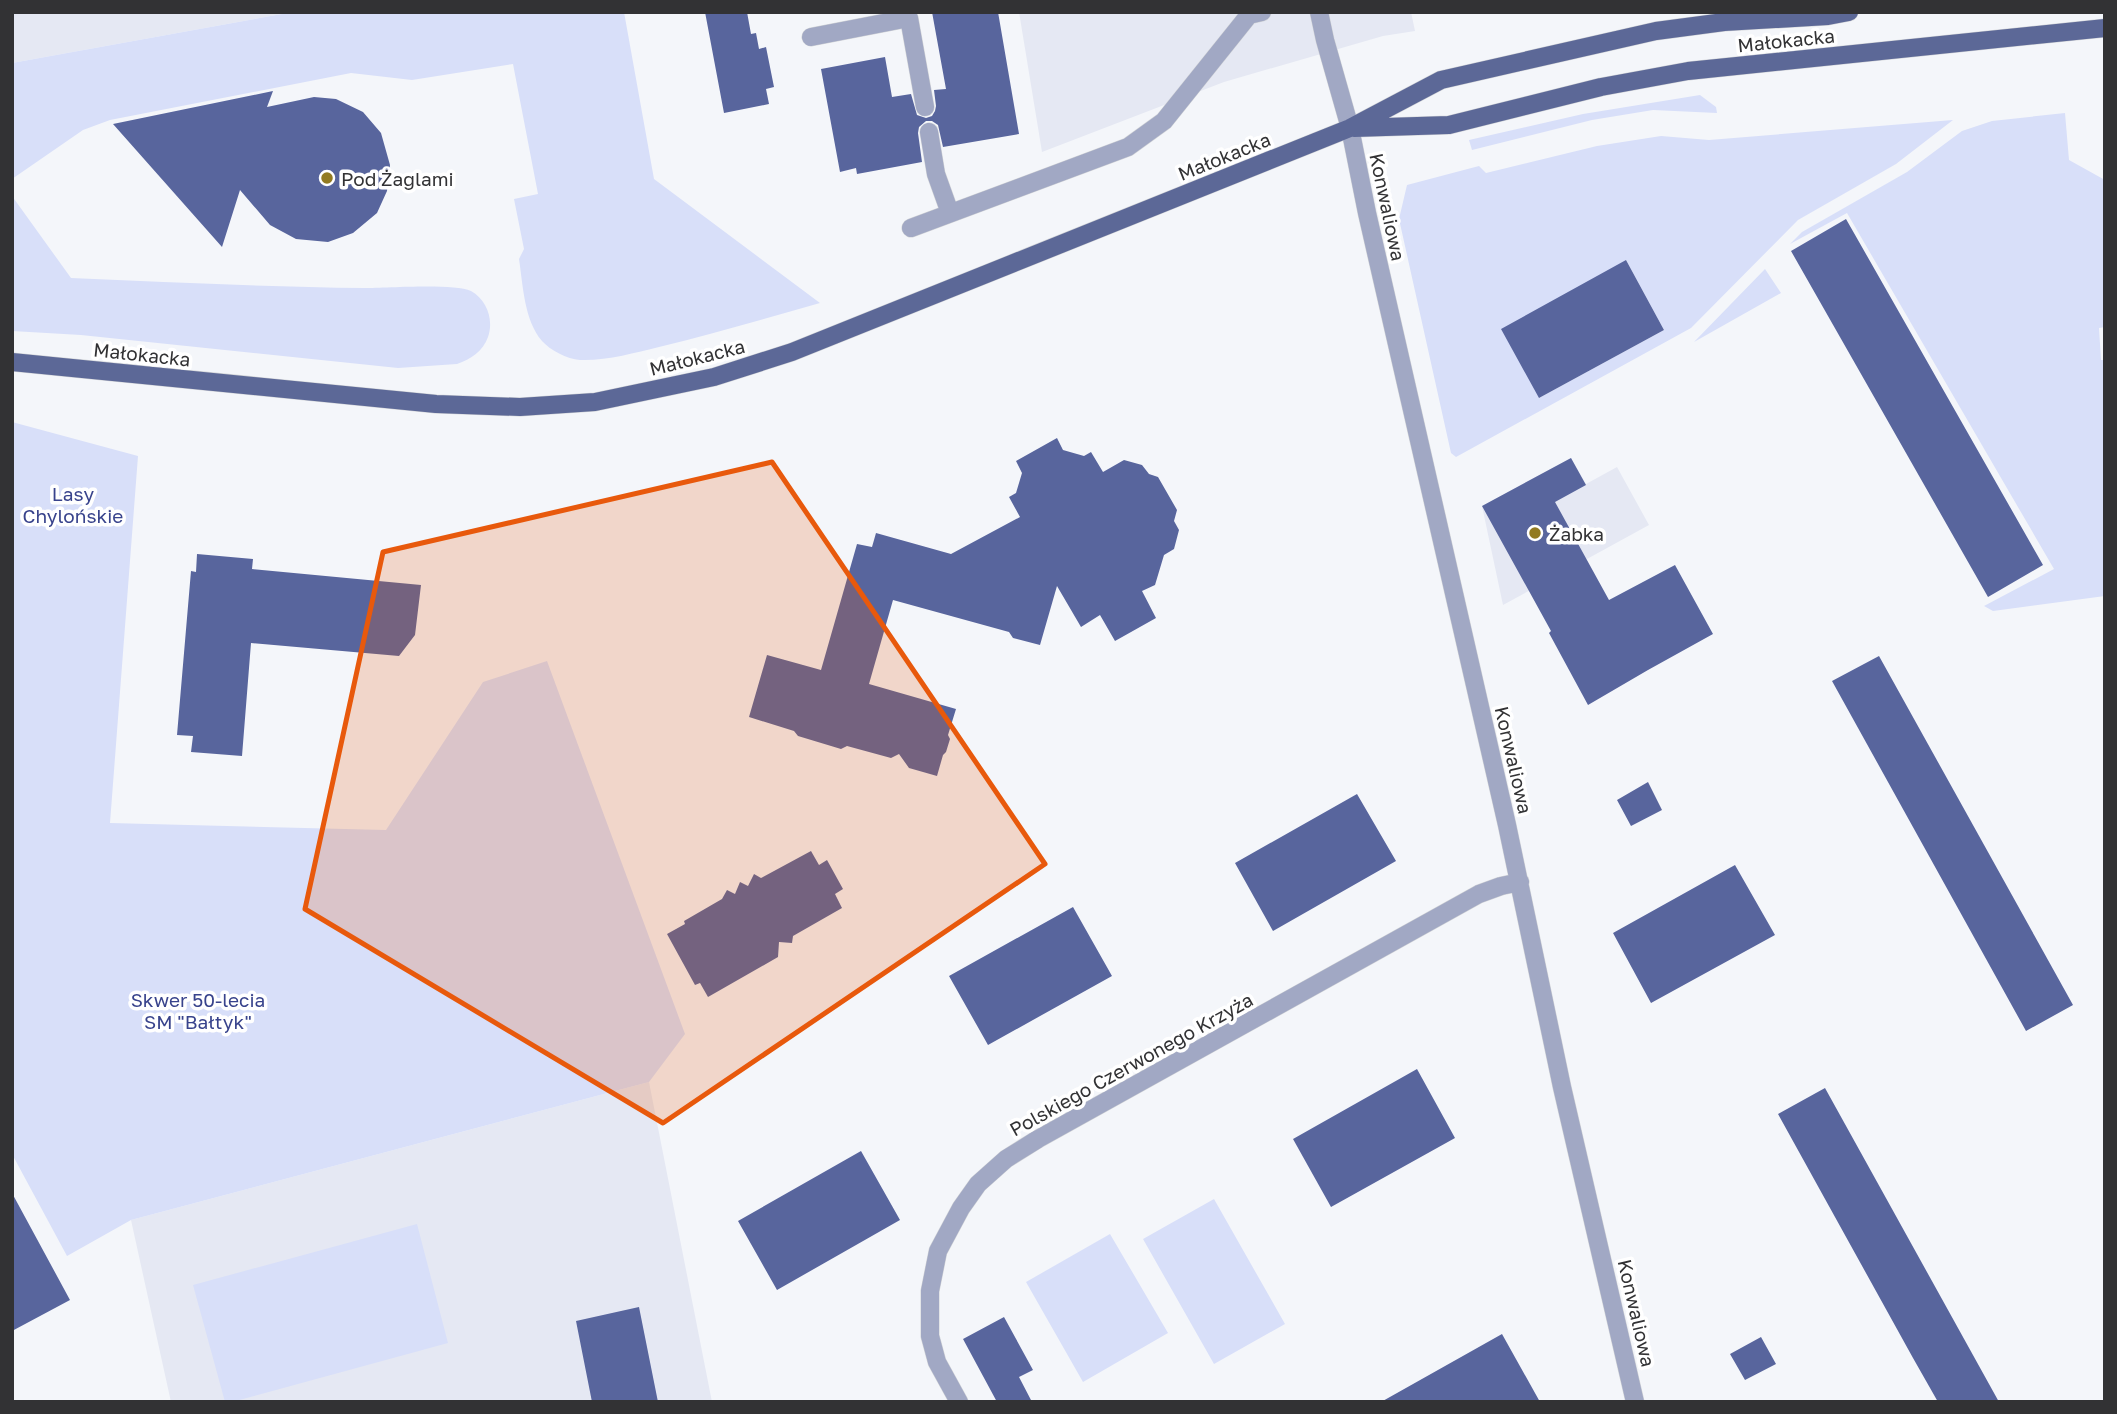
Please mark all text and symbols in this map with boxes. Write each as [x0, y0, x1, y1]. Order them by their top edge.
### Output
street label: Małokacka [1736, 23, 1836, 57]
street label: Małokacka [1174, 127, 1274, 185]
street label: Konwaliowa [1365, 151, 1411, 263]
place label: Pod Żaglami [341, 167, 454, 190]
marker: Pod Żaglami [319, 170, 335, 186]
street label: Małokacka [647, 334, 747, 380]
street label: Małokacka [92, 337, 192, 371]
park label: Lasy Chylońskie [23, 482, 123, 527]
place label: Żabka [1549, 522, 1604, 545]
marker: Żabka [1527, 525, 1543, 541]
street label: Konwaliowa [1490, 704, 1538, 816]
street label: Polskiego Czerwonego Krzyża [1005, 987, 1257, 1141]
park label: Skwer 50-lecia SM "Bałtyk" [131, 988, 265, 1033]
street label: Konwaliowa [1613, 1257, 1661, 1369]

